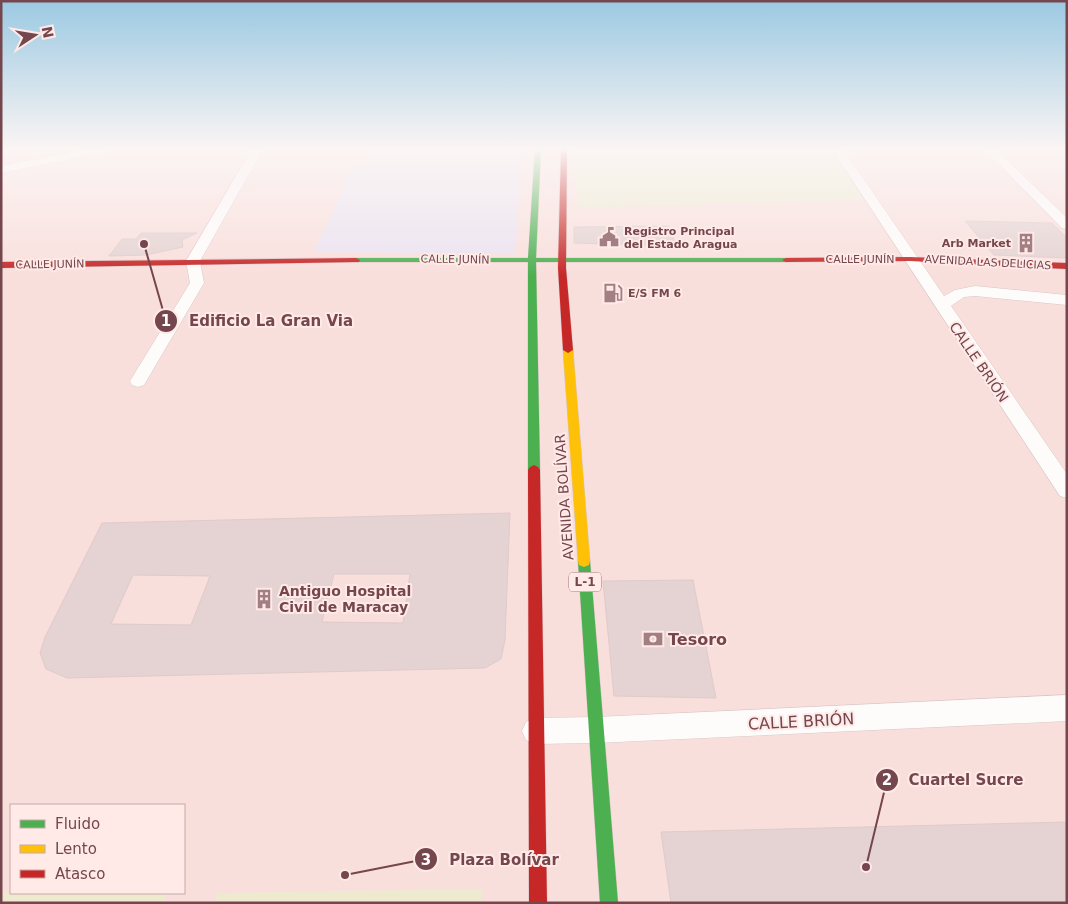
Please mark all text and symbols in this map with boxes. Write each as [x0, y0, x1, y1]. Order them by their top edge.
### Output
north arrow [10, 10, 60, 60]
text: N [39, 25, 57, 40]
place label: Registro Principal del Estado Aragua [624, 225, 737, 251]
public building icon: Registro Principal del Estado Aragua [598, 226, 620, 248]
building icon: Arb Market [1015, 232, 1037, 254]
place label: Arb Market [942, 237, 1011, 250]
street label: CALLE JUNÍN [420, 252, 490, 267]
street label: CALLE JUNÍN [826, 253, 894, 266]
street label: AVENIDA LAS DELICIAS [924, 253, 1052, 272]
street label: CALLE JUNÍN [15, 257, 85, 272]
fuel station icon: E/S FM 6 [602, 282, 624, 304]
place label: E/S FM 6 [628, 287, 682, 300]
callout: Edificio La Gran Via [154, 306, 363, 336]
text: 1 [161, 312, 171, 330]
text: Edificio La Gran Via [189, 312, 353, 330]
street label: CALLE BRIÓN [946, 318, 1013, 405]
street label: AVENIDA BOLÍVAR [552, 433, 576, 561]
road number: L-1 [569, 572, 601, 592]
place label: Antiguo Hospital Civil de Maracay [279, 583, 411, 615]
building icon: Antiguo Hospital Civil de Maracay [253, 588, 275, 610]
bank icon: Tesoro [642, 628, 664, 650]
place label: Tesoro [668, 630, 727, 649]
street label: CALLE BRIÓN [747, 709, 855, 734]
callout: Cuartel Sucre [874, 765, 1034, 795]
text: 2 [882, 771, 892, 789]
text: Cuartel Sucre [909, 771, 1023, 789]
legend [10, 804, 185, 894]
text: Fluido [55, 815, 100, 833]
text: Lento [55, 840, 97, 858]
callout: Plaza Bolívar [414, 844, 568, 874]
text: 3 [421, 851, 431, 869]
text: Plaza Bolívar [449, 851, 559, 869]
text: Atasco [55, 865, 105, 883]

